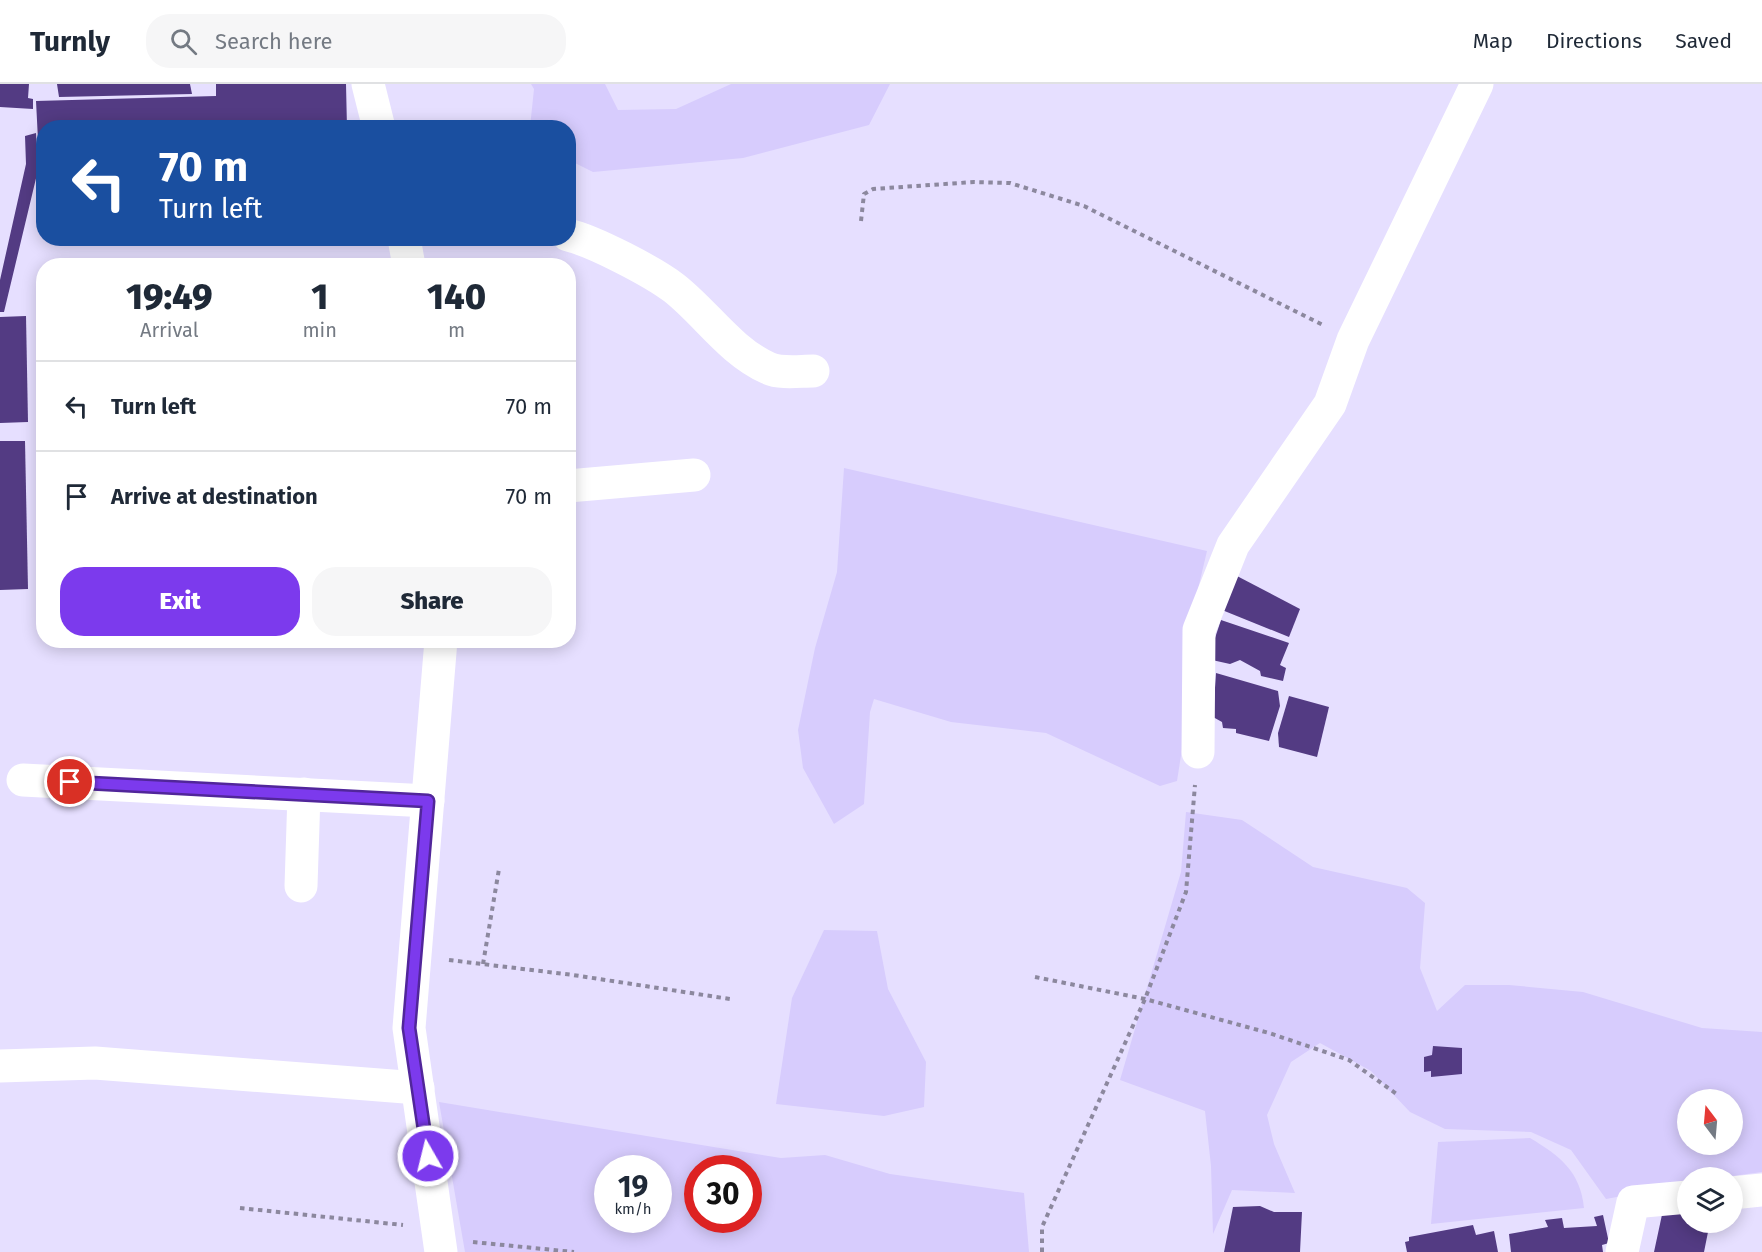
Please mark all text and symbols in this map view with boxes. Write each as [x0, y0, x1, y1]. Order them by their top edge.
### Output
search box [146, 14, 566, 68]
text: Turnly [30, 25, 110, 58]
icon: search [167, 25, 200, 58]
text: Search here [215, 28, 332, 55]
text: Map [1473, 28, 1513, 54]
text: Directions [1546, 28, 1642, 54]
text: Saved [1675, 28, 1732, 54]
text: 70 m [159, 142, 248, 192]
icon: left [60, 144, 138, 222]
text: Turn left [159, 193, 262, 225]
text: 19:49 [126, 275, 213, 319]
text: 1 [311, 275, 328, 319]
text: 140 [427, 275, 486, 319]
text: Arrival [140, 318, 199, 342]
text: min [302, 318, 337, 342]
text: m [448, 318, 465, 342]
icon: left [60, 390, 93, 423]
text: Turn left [111, 393, 196, 420]
text: 70 m [506, 393, 552, 420]
icon: arrive [60, 480, 93, 513]
text: Arrive at destination [111, 483, 318, 510]
text: 70 m [506, 483, 552, 510]
button: Exit [60, 567, 300, 636]
button: Share [312, 567, 552, 636]
pin [44, 756, 95, 807]
icon: arrive [53, 765, 86, 798]
north arrow [1677, 1089, 1743, 1155]
map controls [1677, 1089, 1743, 1233]
position arrow [396, 1124, 460, 1188]
speed limit sign: 30 [684, 1155, 762, 1233]
button: layers [1677, 1167, 1743, 1233]
text: 19 [618, 1169, 648, 1205]
text: km/h [614, 1200, 652, 1218]

